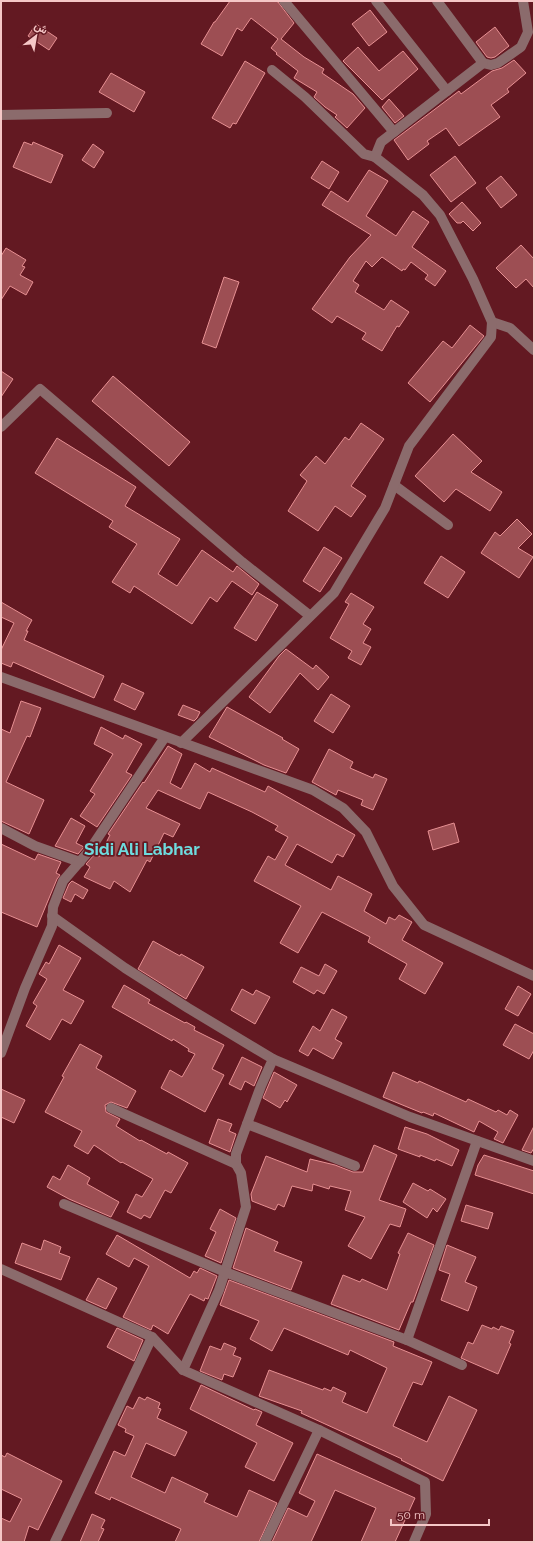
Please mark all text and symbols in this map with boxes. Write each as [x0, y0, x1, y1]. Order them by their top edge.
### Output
north arrow [16, 16, 56, 56]
text: ش [32, 19, 50, 37]
district label: Sidi Ali Labhar [84, 839, 200, 859]
scale bar [391, 1501, 489, 1527]
text: 50 m [397, 1508, 425, 1522]

